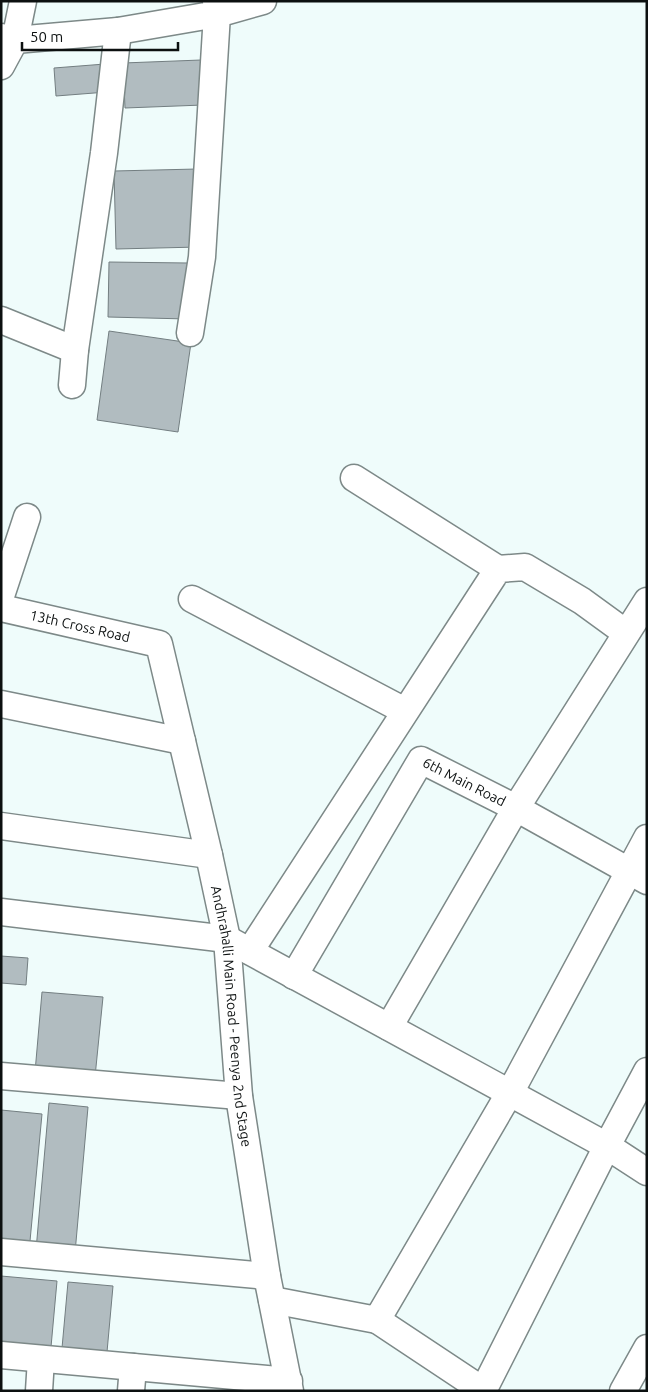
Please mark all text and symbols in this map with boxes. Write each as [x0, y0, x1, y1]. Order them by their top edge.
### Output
scale bar [22, 20, 179, 52]
text: 50 m [30, 28, 63, 45]
street label: 13th Cross Road [28, 607, 132, 645]
street label: 6th Main Road [420, 754, 508, 809]
street label: Andhrahalli Main Road - Peenya 2nd Stage [208, 884, 255, 1148]

